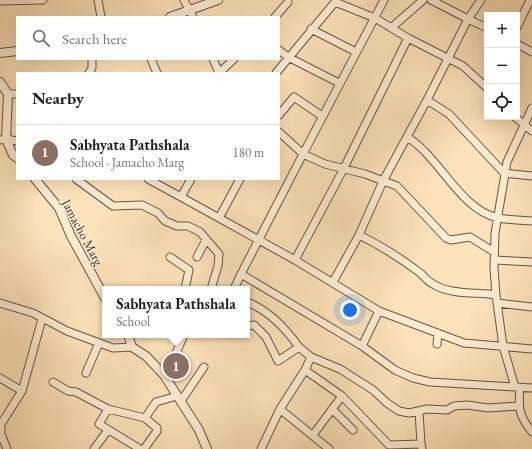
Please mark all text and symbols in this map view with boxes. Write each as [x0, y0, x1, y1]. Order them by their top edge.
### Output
map controls [484, 12, 520, 120]
button: + [484, 12, 520, 48]
search box [16, 16, 280, 60]
icon: search [30, 27, 52, 49]
text: Search here [62, 29, 127, 48]
button: − [484, 48, 520, 84]
button: locate [484, 84, 520, 120]
text: Nearby [32, 87, 84, 109]
text: Sabhyata Pathshala [70, 135, 190, 154]
text: 1 [42, 144, 48, 161]
text: 180 m [233, 144, 264, 161]
text: School · Jamacho Marg [70, 154, 184, 171]
street label: Jamacho Marg [58, 195, 107, 269]
popup [102, 286, 250, 338]
text: Sabhyata Pathshala [116, 294, 236, 313]
your location [340, 300, 360, 320]
text: School [116, 313, 150, 330]
pin: 1 [163, 351, 189, 381]

